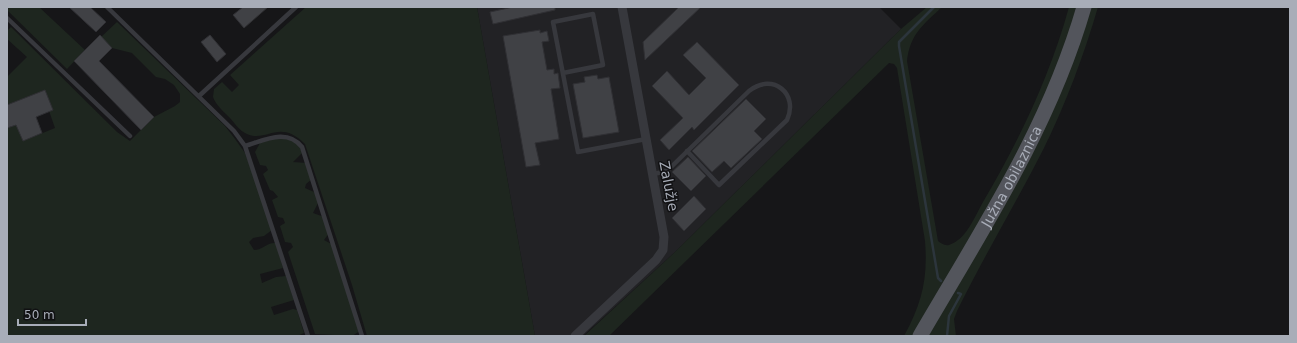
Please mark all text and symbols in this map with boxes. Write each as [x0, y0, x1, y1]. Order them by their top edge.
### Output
street label: Južna obilaznica [977, 123, 1045, 231]
street label: Zalužje [656, 160, 682, 212]
scale bar [18, 301, 86, 327]
text: 50 m [24, 308, 55, 322]

